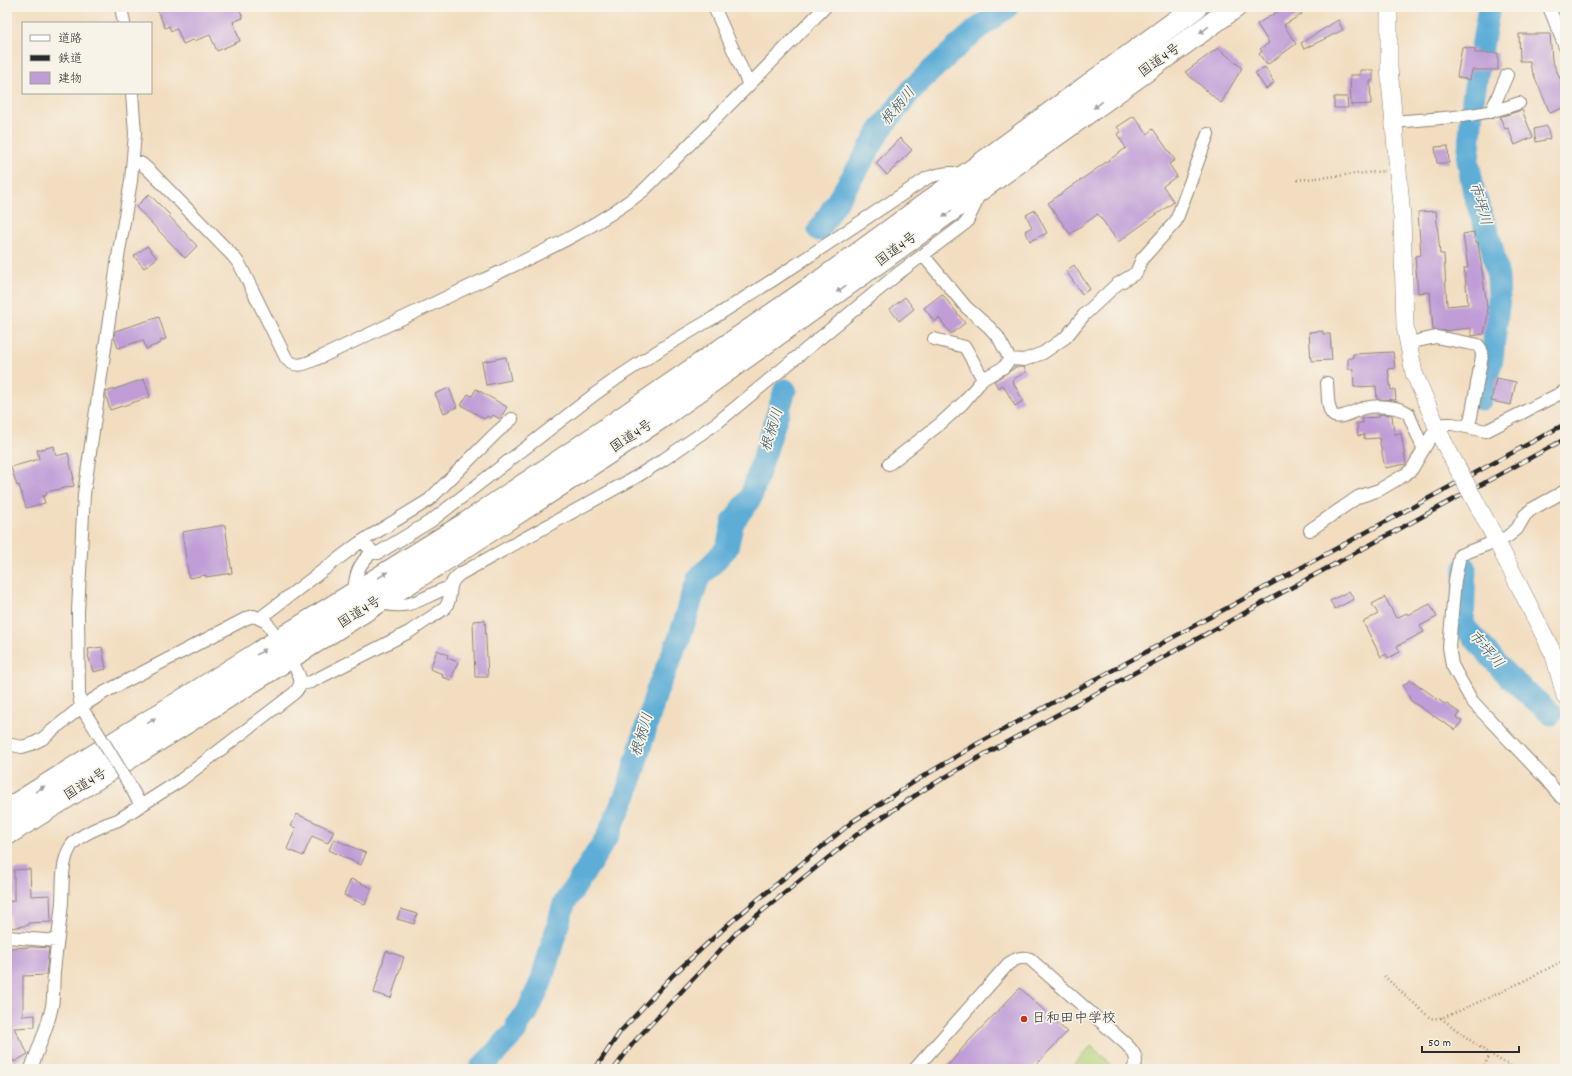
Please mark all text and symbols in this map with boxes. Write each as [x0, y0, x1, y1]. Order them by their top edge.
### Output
legend [22, 22, 152, 94]
one-way arrow [1198, 26, 1209, 34]
text: 道路 [58, 31, 82, 48]
street label: 国道4号 [1135, 39, 1185, 83]
text: 鉄道 [58, 51, 82, 68]
text: 建物 [58, 71, 82, 88]
water label: 根柄川 [876, 83, 922, 131]
one-way arrow [1092, 101, 1103, 109]
water label: 市坪川 [1462, 179, 1496, 229]
one-way arrow [941, 209, 952, 218]
street label: 国道4号 [872, 228, 922, 272]
one-way arrow [836, 285, 846, 293]
water label: 根柄川 [756, 405, 790, 455]
street label: 国道4号 [607, 415, 657, 459]
one-way arrow [377, 572, 389, 579]
street label: 国道4号 [334, 592, 386, 634]
water label: 市坪川 [1462, 626, 1508, 674]
one-way arrow [255, 648, 266, 655]
water label: 根柄川 [626, 710, 660, 760]
one-way arrow [145, 717, 156, 724]
street label: 国道4号 [60, 764, 112, 806]
one-way arrow [34, 786, 46, 793]
place label: 日和田中学校 [1032, 1009, 1116, 1029]
marker: 日和田中学校 [1019, 1014, 1029, 1024]
scale bar [1422, 1028, 1519, 1054]
text: 50 m [1428, 1035, 1451, 1052]

